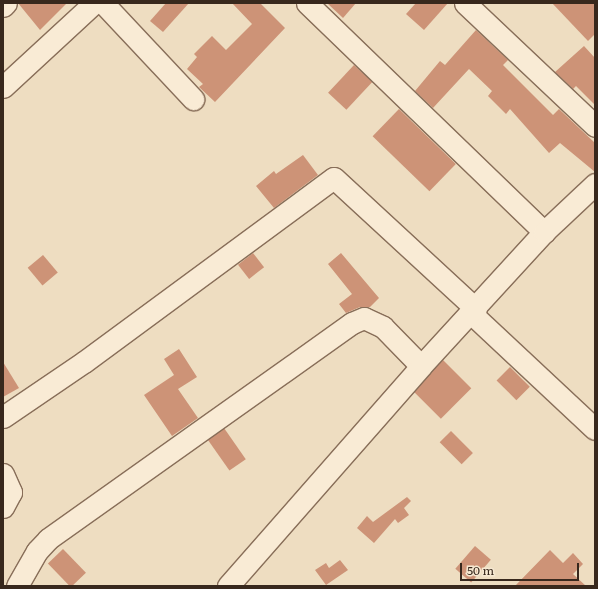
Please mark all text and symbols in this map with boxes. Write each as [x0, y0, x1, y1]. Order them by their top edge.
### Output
scale bar [462, 555, 581, 581]
text: 50 m [467, 561, 494, 579]

